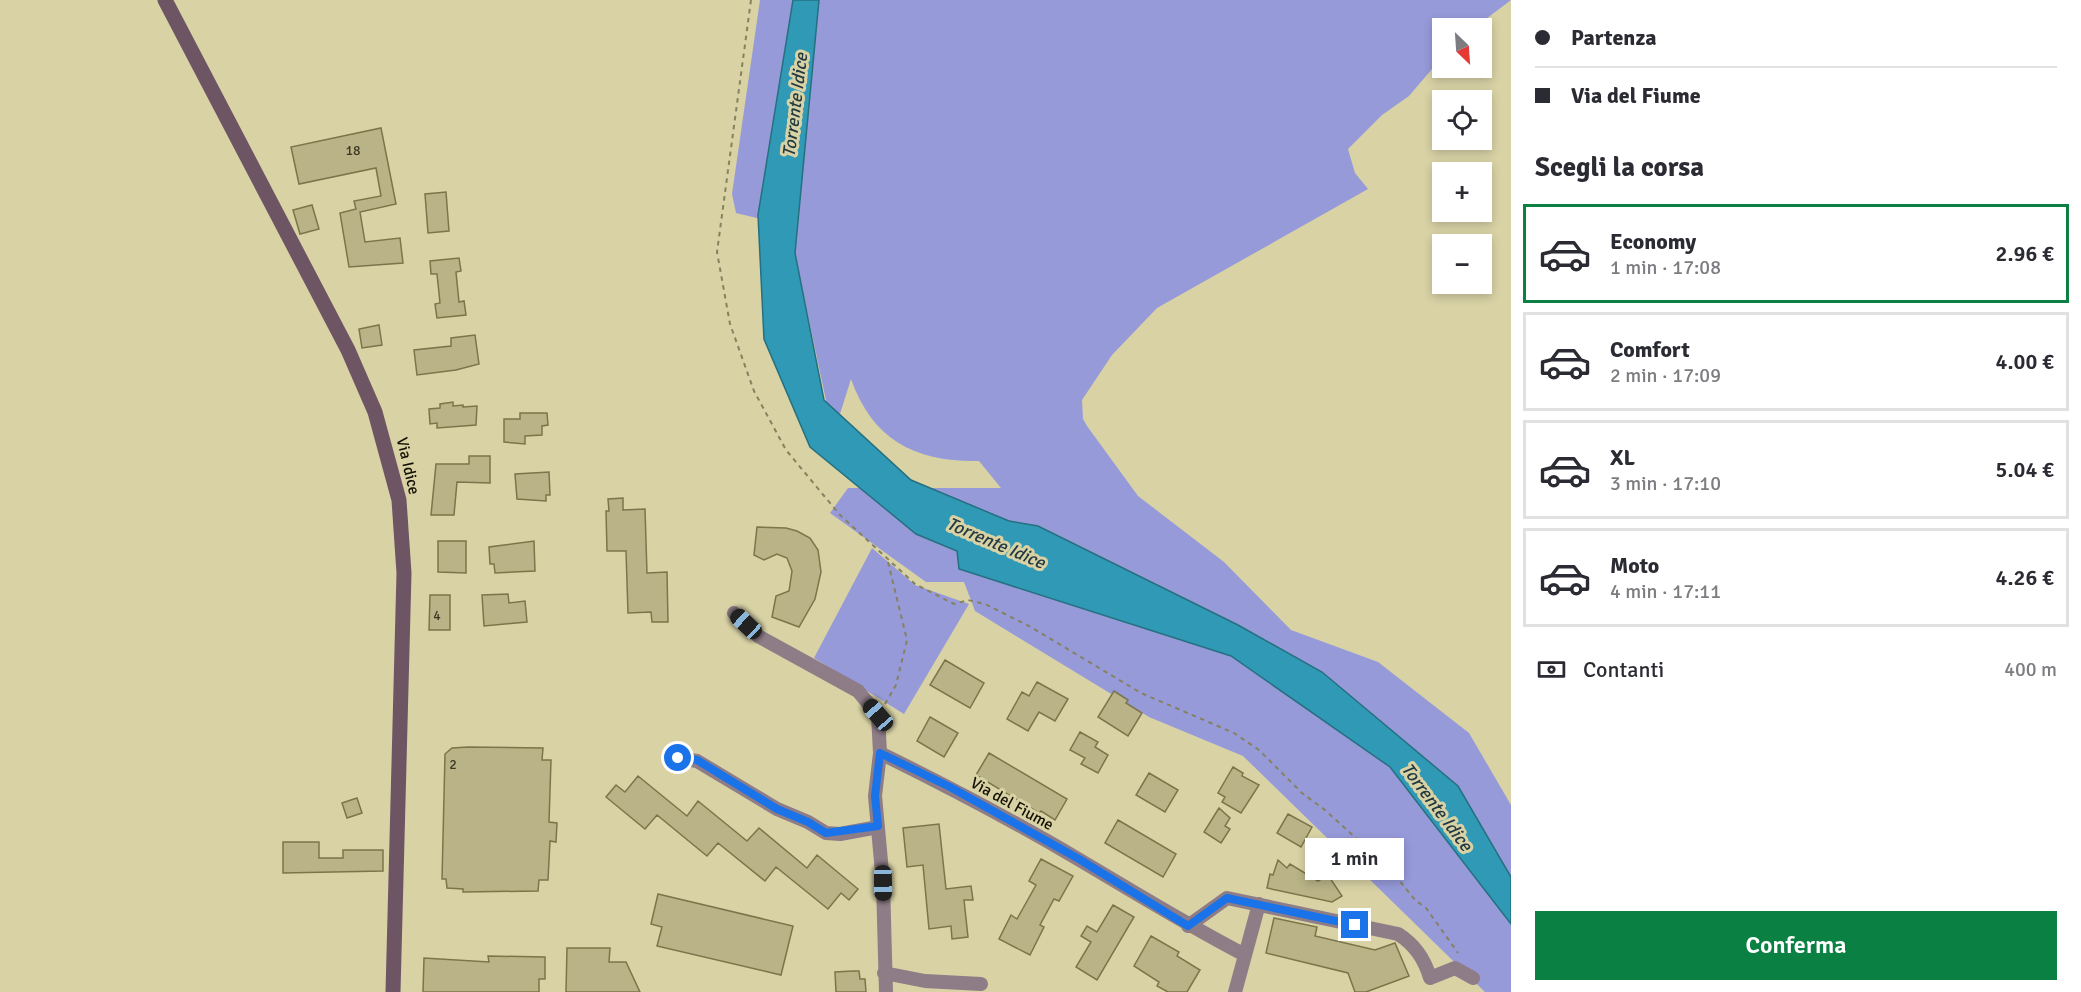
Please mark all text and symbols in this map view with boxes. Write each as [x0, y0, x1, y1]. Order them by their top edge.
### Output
north arrow [1432, 18, 1492, 78]
map controls [1432, 18, 1492, 294]
text: Partenza [1571, 24, 1657, 51]
water label: Torrente Idice [778, 51, 812, 158]
text: Via del Fiume [1571, 82, 1701, 109]
button: locate [1432, 90, 1492, 150]
house number: 18 [345, 142, 361, 159]
text: Scegli la corsa [1535, 151, 1704, 184]
button: + [1432, 162, 1492, 222]
icon: car [1538, 227, 1592, 281]
text: Economy [1610, 228, 1696, 255]
button: − [1432, 234, 1492, 294]
text: 2.96 € [1996, 240, 2054, 267]
text: 1 min · 17:08 [1610, 255, 1721, 280]
icon: car [1538, 335, 1592, 389]
text: Comfort [1610, 336, 1690, 363]
text: 4.00 € [1996, 348, 2054, 375]
text: 2 min · 17:09 [1610, 363, 1721, 388]
street label: Via Idice [392, 435, 424, 497]
icon: car [1538, 443, 1592, 497]
text: XL [1610, 444, 1635, 471]
text: 5.04 € [1996, 456, 2054, 483]
text: 3 min · 17:10 [1610, 471, 1721, 496]
water label: Torrente Idice [944, 512, 1049, 574]
icon: car [1538, 551, 1592, 605]
text: Moto [1610, 552, 1659, 579]
text: 4.26 € [1996, 564, 2054, 591]
text: 4 min · 17:11 [1610, 579, 1721, 604]
car [727, 605, 765, 643]
house number: 4 [433, 607, 441, 624]
icon: cash [1535, 653, 1568, 686]
text: Contanti [1583, 656, 1664, 683]
text: 400 m [2004, 657, 2057, 682]
car [859, 696, 897, 734]
route start [664, 744, 691, 771]
house number: 2 [449, 756, 457, 773]
water label: Torrente Idice [1397, 759, 1478, 856]
street label: Via del Fiume [967, 773, 1057, 835]
callout: 1 min [1306, 838, 1404, 880]
text: 1 min [1331, 846, 1378, 871]
car [874, 865, 892, 901]
route end [1341, 911, 1368, 938]
button: Conferma [1535, 911, 2057, 980]

